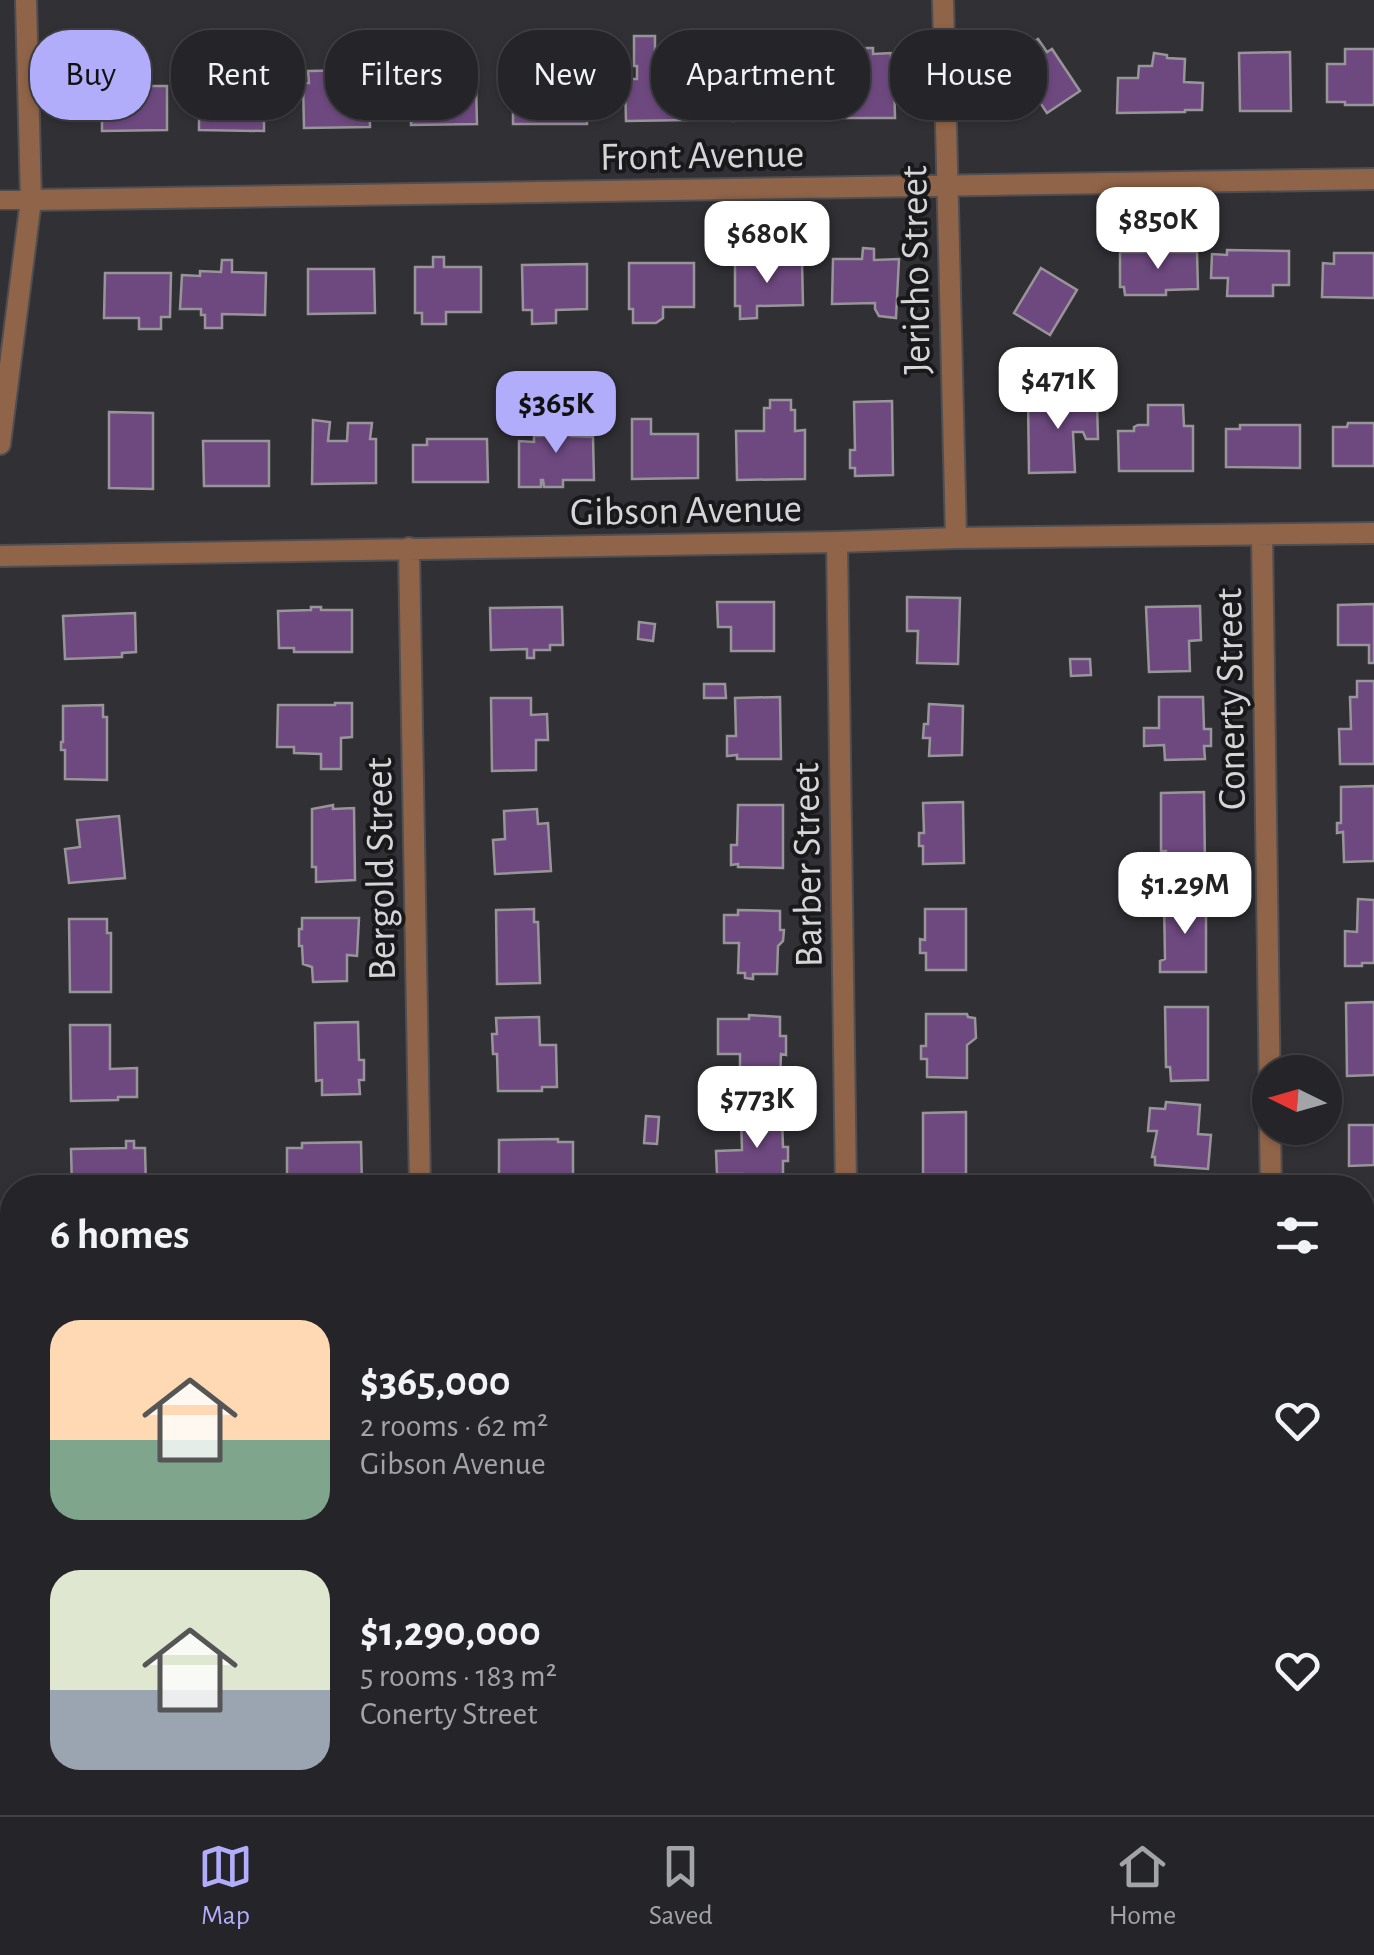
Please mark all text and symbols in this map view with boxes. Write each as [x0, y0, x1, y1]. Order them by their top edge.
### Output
chip: Buy [30, 30, 151, 120]
chip: Rent [171, 30, 305, 120]
chip: Filters [325, 30, 478, 120]
chip: New [498, 30, 631, 120]
chip: Apartment [651, 30, 870, 120]
chip: House [890, 30, 1047, 120]
street label: Front Avenue [599, 134, 805, 178]
street label: Jericho Street [894, 165, 938, 375]
pin: $850K [1088, 187, 1228, 272]
pin: $680K [697, 201, 837, 286]
text: $850K [1118, 203, 1198, 235]
text: $680K [727, 217, 808, 249]
pin: $471K [988, 347, 1128, 432]
text: $471K [1021, 363, 1095, 395]
pin: $365K [486, 371, 626, 456]
text: $365K [518, 387, 594, 419]
street label: Gibson Avenue [570, 489, 802, 533]
street label: Conerty Street [1209, 587, 1253, 810]
street label: Bergold Street [359, 757, 403, 981]
street label: Barber Street [786, 762, 830, 968]
pin: $1.29M [1104, 852, 1266, 937]
text: $1.29M [1140, 868, 1230, 900]
north arrow [1252, 1055, 1342, 1145]
map controls [1252, 1055, 1342, 1145]
pin: $773K [687, 1066, 827, 1151]
text: $773K [720, 1082, 794, 1114]
icon: filters [1270, 1208, 1325, 1263]
text: 6 homes [50, 1214, 189, 1256]
icon: home [130, 1360, 250, 1480]
text: $365,000 [360, 1361, 511, 1403]
icon: heart [1270, 1393, 1325, 1448]
text: 2 rooms · 62 m² [360, 1410, 548, 1442]
text: Gibson Avenue [360, 1448, 546, 1480]
icon: home [130, 1610, 250, 1730]
text: $1,290,000 [360, 1611, 541, 1653]
icon: heart [1270, 1643, 1325, 1698]
text: 5 rooms · 183 m² [360, 1660, 557, 1692]
text: Conerty Street [360, 1698, 537, 1730]
tab: Map [198, 1839, 253, 1933]
tab: Saved [649, 1839, 713, 1933]
tab: Home [1109, 1839, 1176, 1933]

